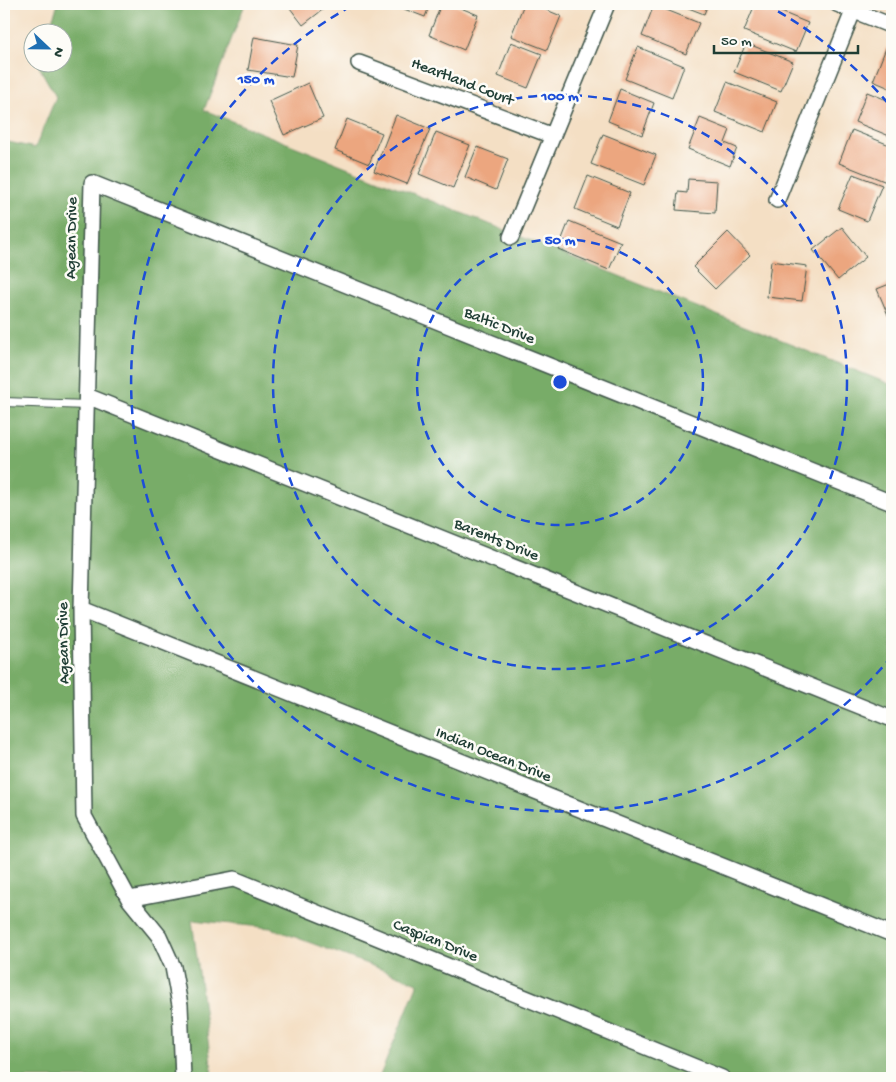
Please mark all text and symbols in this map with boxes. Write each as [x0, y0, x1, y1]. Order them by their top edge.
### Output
north arrow [22, 22, 72, 72]
scale bar [714, 22, 857, 54]
text: 50 m [721, 33, 752, 51]
text: N [48, 45, 67, 59]
street label: Heartland Court [408, 55, 517, 112]
text: 150 m [237, 71, 275, 89]
text: 100 m [540, 88, 579, 106]
street label: Agean Drive [63, 196, 83, 279]
text: 50 m [545, 232, 576, 250]
street label: Baltic Drive [460, 304, 538, 350]
centre of rings [551, 373, 569, 391]
street label: Barents Drive [450, 515, 542, 567]
street label: Agean Drive [55, 601, 75, 684]
street label: Indian Ocean Drive [432, 724, 554, 788]
street label: Caspian Drive [390, 916, 481, 968]

